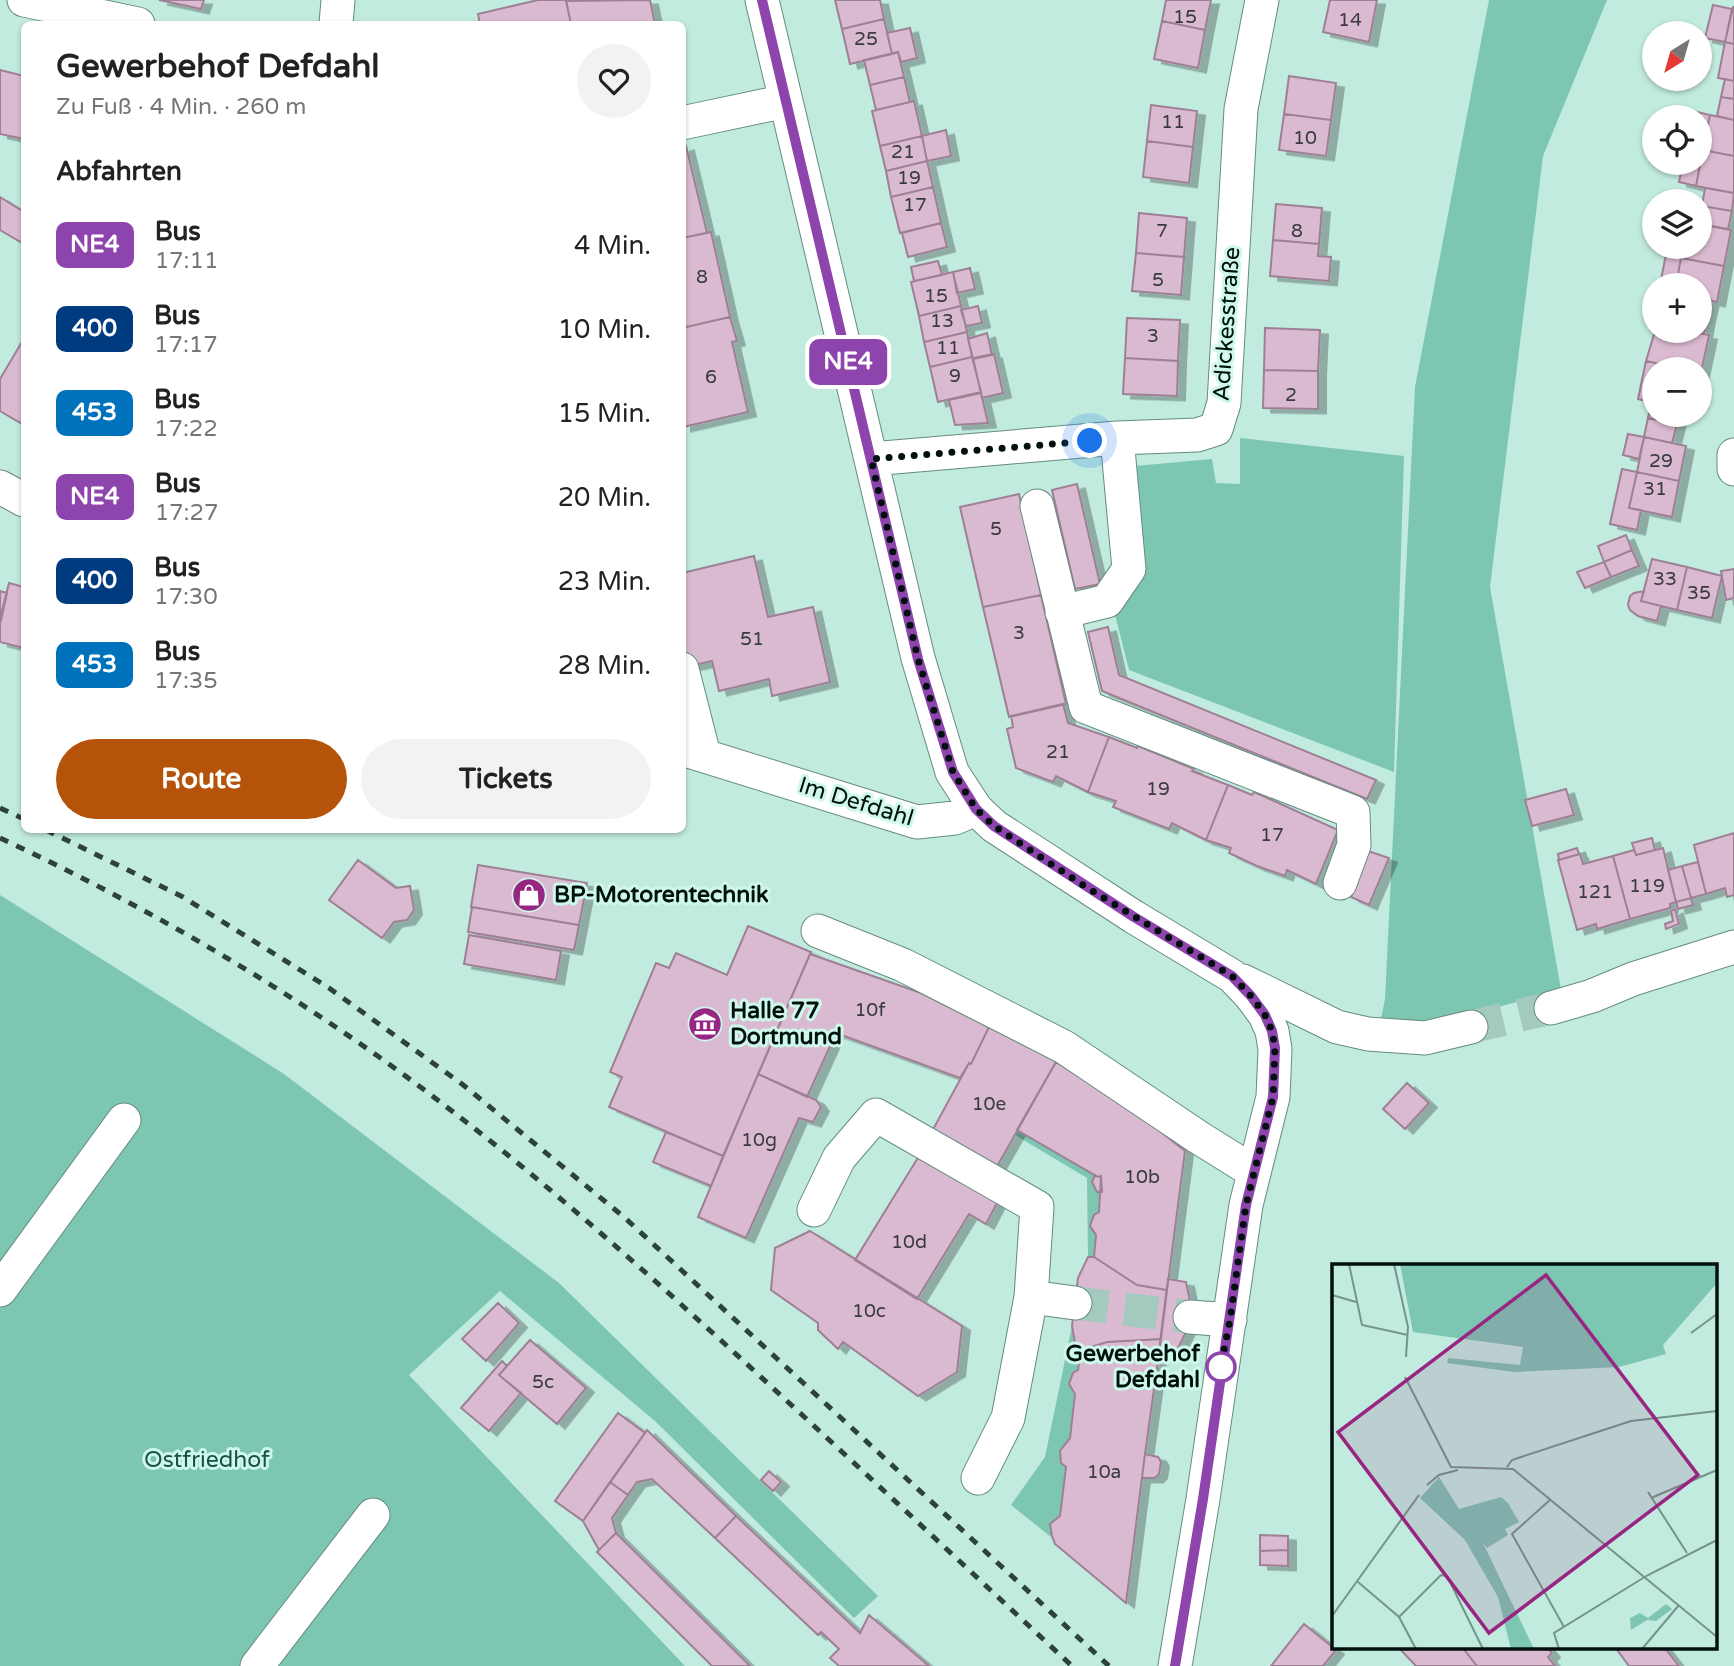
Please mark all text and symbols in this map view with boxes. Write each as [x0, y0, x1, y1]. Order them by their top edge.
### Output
house number: 15 [1173, 6, 1197, 28]
house number: 14 [1338, 9, 1362, 31]
north arrow [1642, 21, 1712, 91]
map controls [1642, 21, 1712, 427]
house number: 25 [854, 28, 878, 50]
button: heart [577, 44, 651, 118]
text: Gewerbehof Defdahl [56, 47, 380, 86]
text: Zu Fuß · 4 Min. · 260 m [56, 93, 306, 121]
button: locate [1642, 105, 1712, 175]
house number: 11 [1161, 111, 1185, 133]
house number: 10 [1293, 127, 1317, 149]
house number: 21 [891, 141, 915, 163]
text: Abfahrten [56, 156, 182, 187]
house number: 19 [897, 167, 921, 189]
button: layers [1642, 189, 1712, 259]
house number: 17 [903, 194, 927, 216]
text: Bus [155, 216, 201, 247]
house number: 7 [1156, 220, 1168, 242]
house number: 8 [1291, 220, 1303, 242]
text: NE4 [70, 230, 120, 259]
text: 4 Min. [574, 230, 651, 261]
street label: Adickesstraße [1208, 246, 1246, 402]
text: 17:11 [155, 247, 218, 275]
house number: 8 [696, 266, 708, 288]
house number: 5 [1152, 269, 1164, 291]
button: + [1642, 273, 1712, 343]
house number: 15 [924, 285, 948, 307]
text: Bus [154, 300, 200, 331]
house number: 13 [930, 310, 954, 332]
text: 400 [72, 314, 117, 343]
text: 10 Min. [558, 314, 651, 345]
house number: 3 [1147, 325, 1159, 347]
text: 17:17 [154, 331, 218, 359]
house number: 11 [936, 337, 960, 359]
line badge: NE4 [808, 339, 888, 385]
text: NE4 [823, 347, 873, 376]
button: − [1642, 357, 1712, 427]
house number: 9 [949, 365, 961, 387]
house number: 6 [705, 366, 717, 388]
text: Bus [154, 384, 200, 415]
house number: 2 [1285, 384, 1297, 406]
text: 453 [72, 398, 117, 427]
text: 15 Min. [558, 398, 651, 429]
text: 17:22 [154, 415, 218, 443]
your location [1072, 423, 1107, 458]
house number: 29 [1649, 450, 1673, 472]
text: Bus [155, 468, 201, 499]
house number: 31 [1643, 478, 1667, 500]
text: NE4 [70, 482, 120, 511]
text: 20 Min. [558, 482, 651, 513]
text: 17:27 [155, 499, 218, 527]
house number: 5 [990, 518, 1002, 540]
text: Bus [154, 552, 200, 583]
text: 400 [72, 566, 117, 595]
text: 23 Min. [558, 566, 651, 597]
house number: 33 [1653, 568, 1677, 590]
house number: 35 [1687, 582, 1711, 604]
text: 17:30 [154, 583, 218, 611]
house number: 3 [1013, 622, 1025, 644]
house number: 51 [740, 628, 764, 650]
text: Bus [154, 636, 200, 667]
text: 453 [72, 650, 117, 679]
text: 28 Min. [558, 650, 651, 681]
text: 17:35 [154, 667, 218, 695]
button: Route [56, 739, 347, 819]
button: Tickets [361, 739, 651, 819]
house number: 21 [1046, 741, 1070, 763]
street label: Im Defdahl [795, 771, 917, 833]
house number: 19 [1146, 778, 1170, 800]
house number: 17 [1260, 824, 1284, 846]
house number: 119 [1629, 875, 1665, 897]
shop icon: BP-Motorentechnik [510, 876, 548, 914]
place label: BP-Motorentechnik [554, 881, 769, 909]
house number: 121 [1577, 881, 1613, 903]
place label: Halle 77 Dortmund [730, 997, 842, 1051]
house number: 10f [854, 999, 886, 1021]
museum icon: Halle 77 Dortmund [686, 1005, 724, 1043]
house number: 10e [972, 1093, 1006, 1115]
house number: 10g [741, 1129, 777, 1151]
house number: 10b [1124, 1166, 1160, 1188]
house number: 10d [891, 1231, 927, 1253]
inset map [1332, 1264, 1716, 1648]
house number: 10c [852, 1300, 886, 1322]
place label: Gewerbehof Defdahl [1066, 1340, 1201, 1394]
marker: Gewerbehof Defdahl [1206, 1352, 1236, 1382]
house number: 5c [532, 1371, 554, 1393]
park label: Ostfriedhof [144, 1446, 270, 1474]
house number: 10a [1087, 1461, 1121, 1483]

